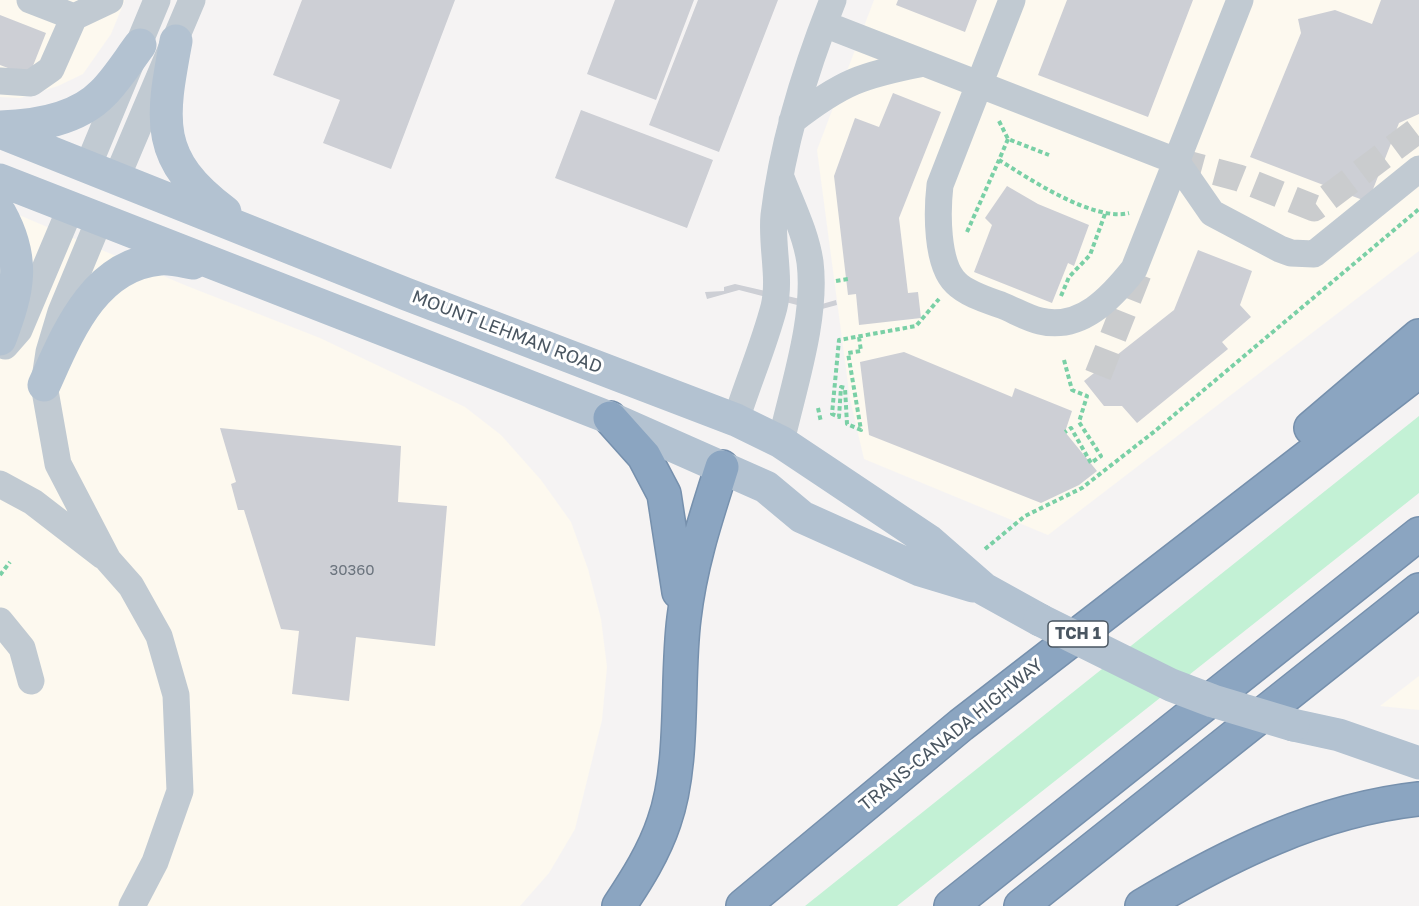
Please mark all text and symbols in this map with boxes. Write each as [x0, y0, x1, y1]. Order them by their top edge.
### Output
street label: MOUNT LEHMAN ROAD [409, 286, 605, 378]
house number: 30360 [329, 561, 375, 579]
road number: TCH 1 [1048, 621, 1108, 647]
street label: TRANS-CANADA HIGHWAY [855, 654, 1047, 816]

